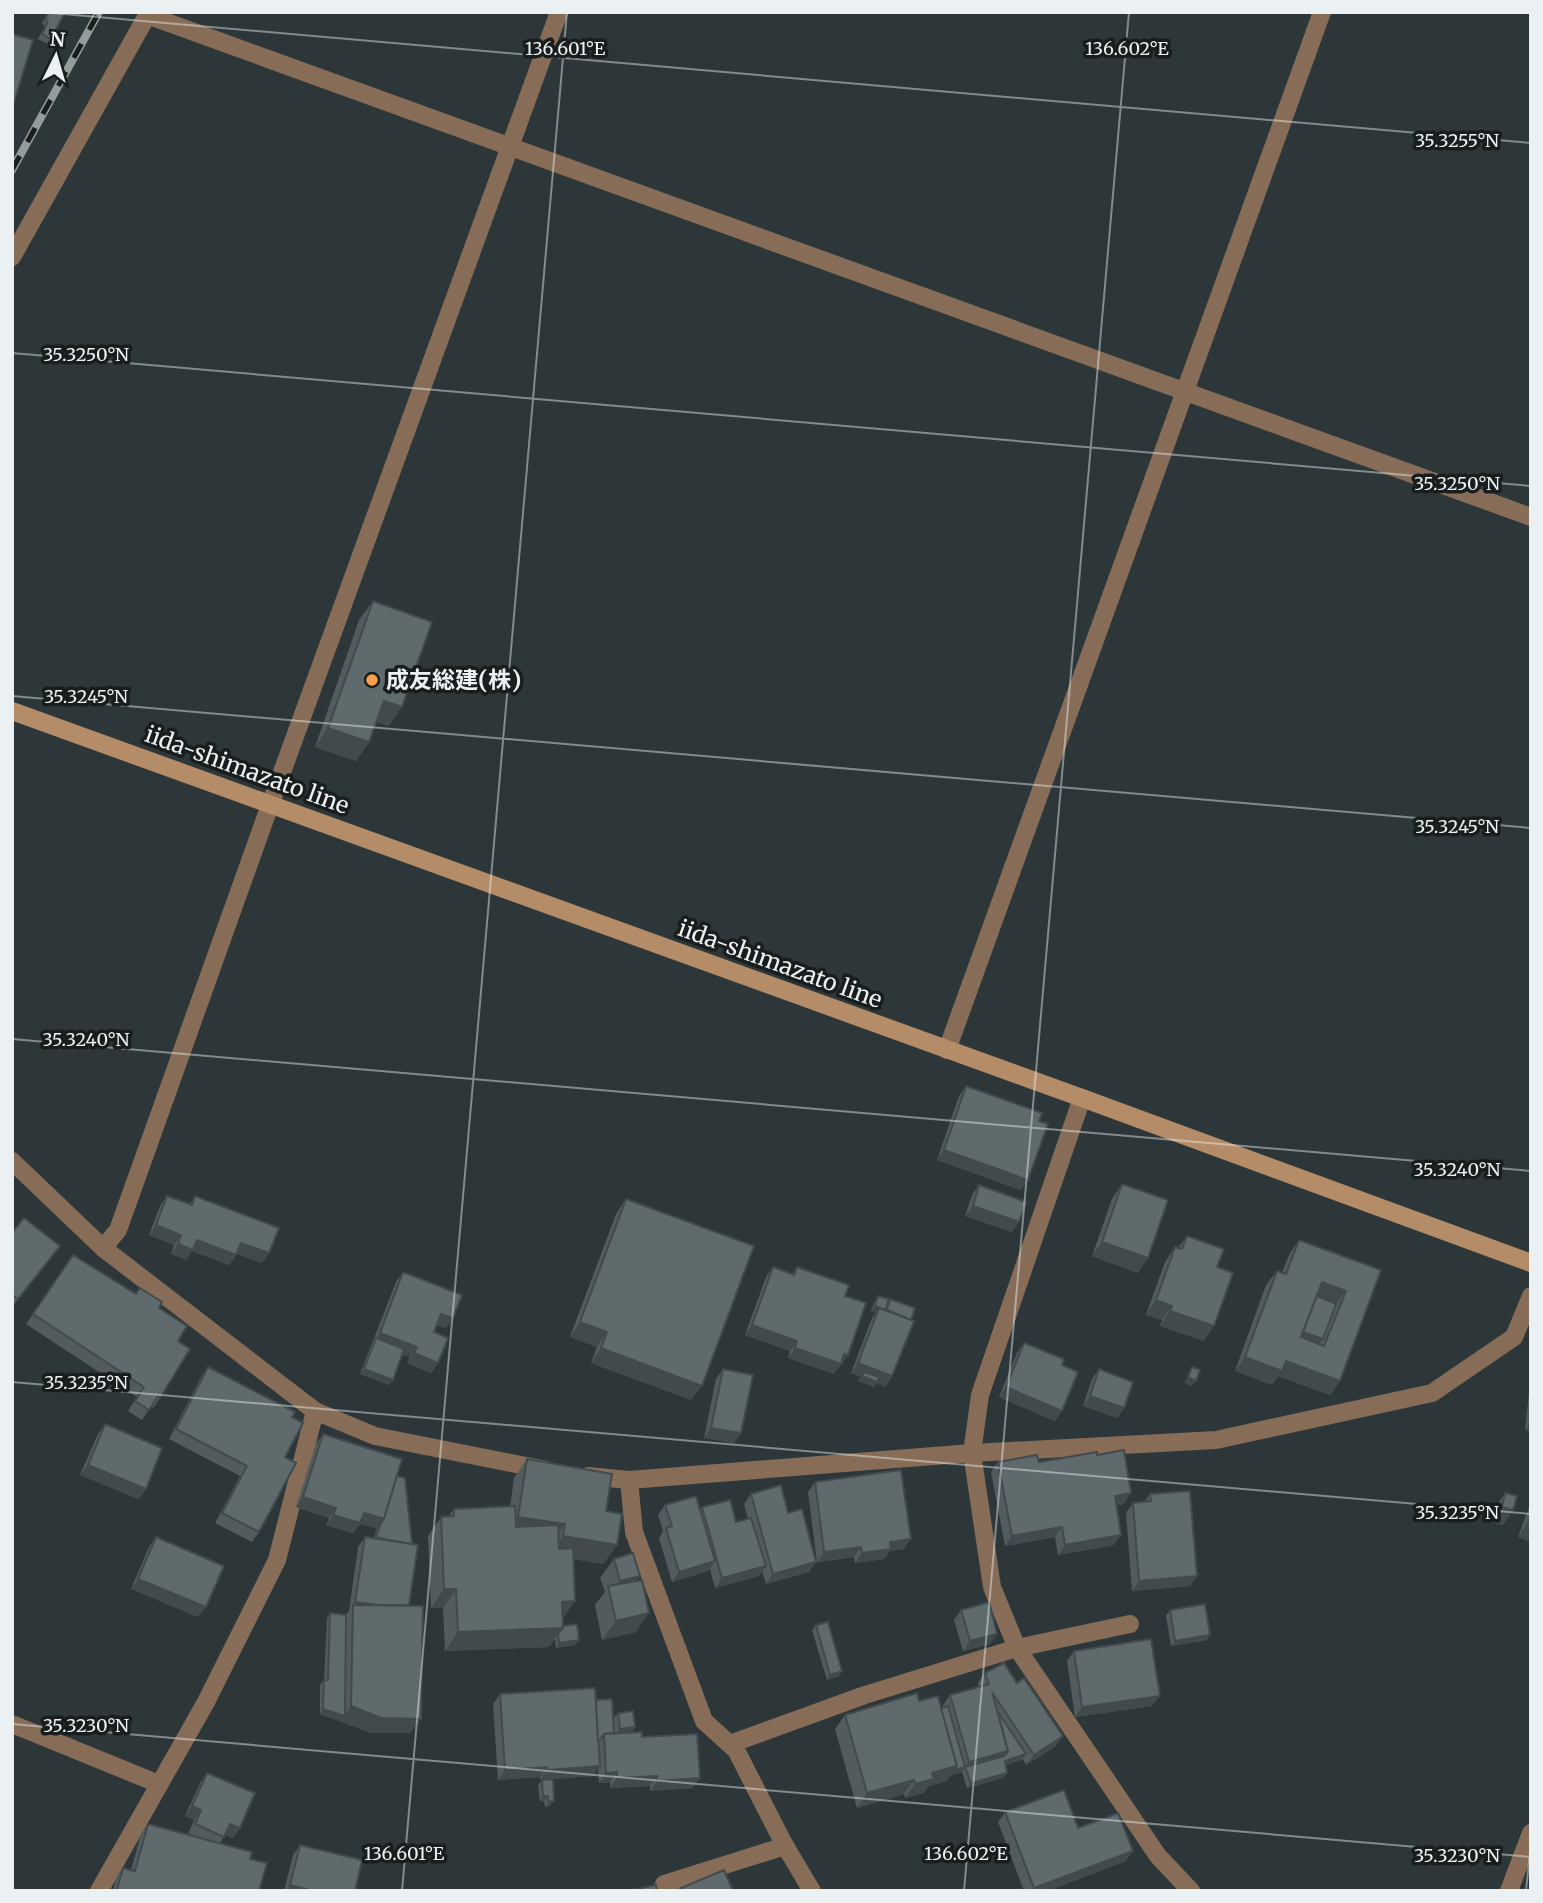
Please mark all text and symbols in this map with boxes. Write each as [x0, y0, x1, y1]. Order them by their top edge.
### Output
north arrow [21, 21, 91, 91]
text: N [49, 26, 66, 52]
text: 136.601°E [525, 37, 606, 60]
text: 136.602°E [1085, 37, 1169, 60]
text: 35.3255°N [1415, 129, 1499, 152]
text: 35.3250°N [43, 343, 129, 366]
text: 35.3250°N [1414, 472, 1500, 495]
place label: 成友総建(株) [386, 665, 521, 694]
marker: 成友総建(株) [364, 672, 380, 688]
text: 35.3245°N [44, 685, 128, 708]
street label: iida-shimazato line [141, 719, 353, 820]
text: 35.3245°N [1415, 815, 1499, 838]
street label: iida-shimazato line [674, 913, 886, 1014]
text: 35.3240°N [43, 1028, 129, 1051]
text: 35.3240°N [1414, 1158, 1500, 1181]
text: 35.3235°N [44, 1371, 128, 1394]
text: 35.3235°N [1415, 1501, 1499, 1524]
text: 35.3230°N [43, 1714, 129, 1737]
text: 136.601°E [364, 1842, 445, 1865]
text: 136.602°E [924, 1842, 1008, 1865]
text: 35.3230°N [1414, 1844, 1500, 1867]

